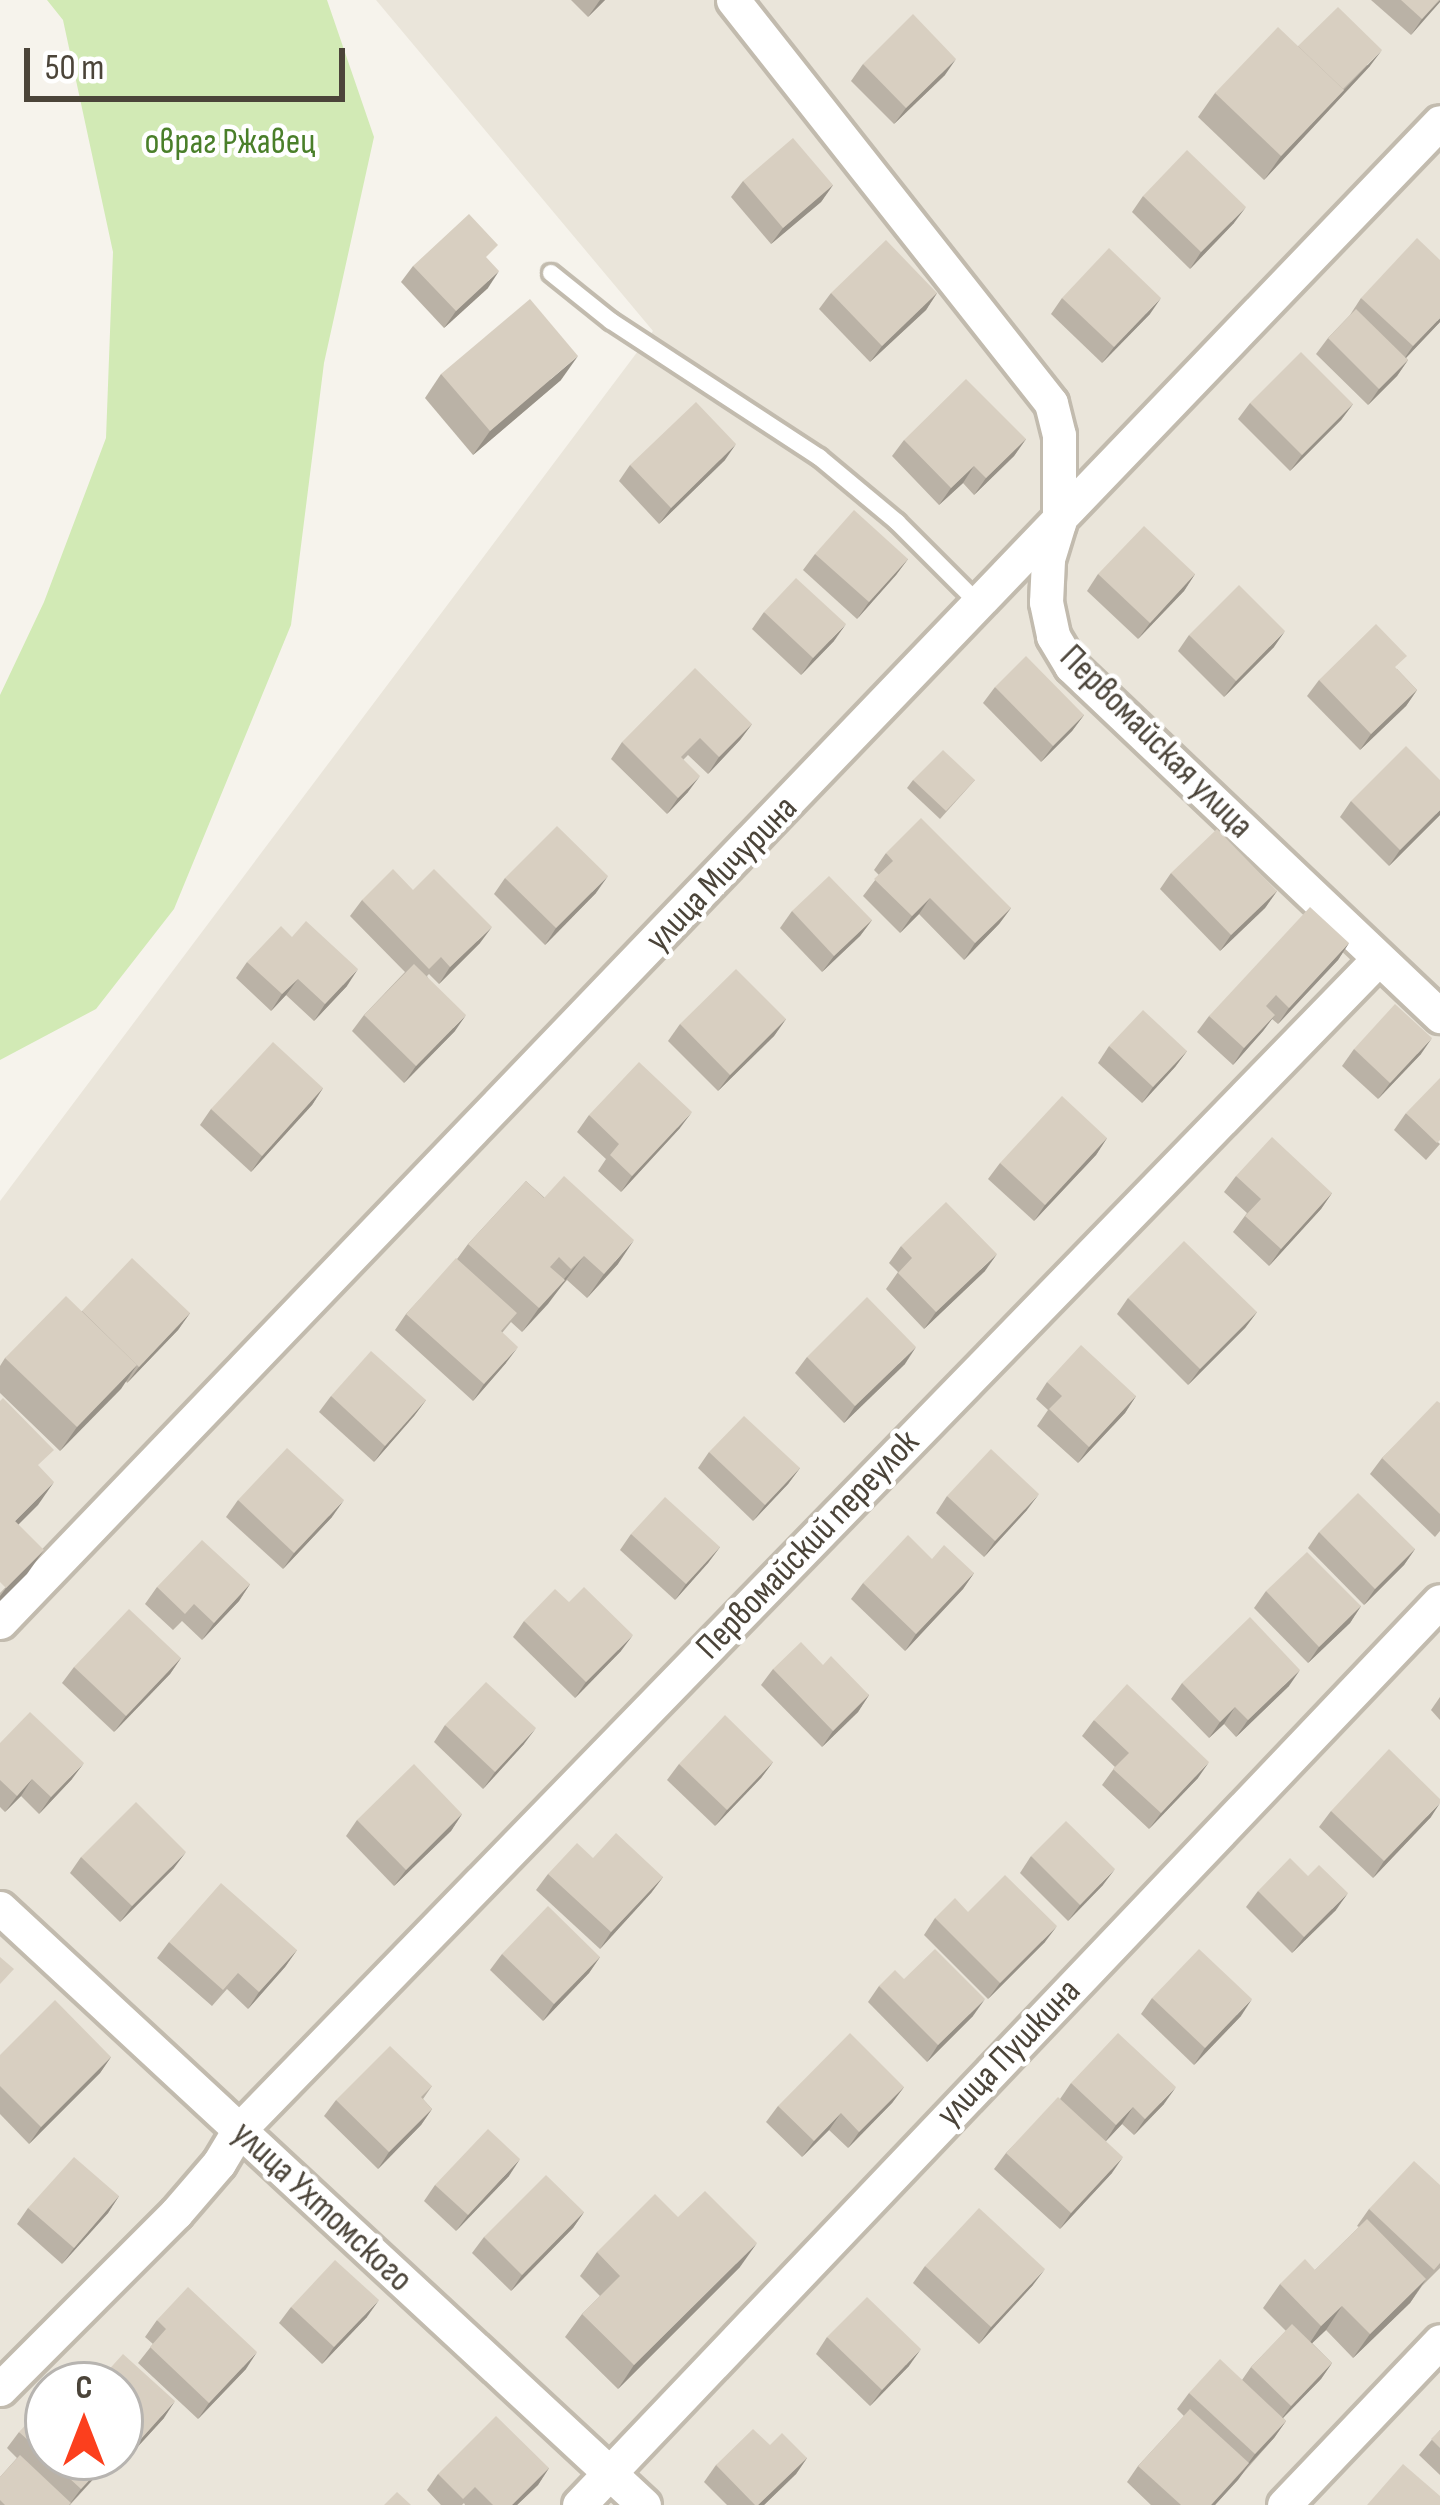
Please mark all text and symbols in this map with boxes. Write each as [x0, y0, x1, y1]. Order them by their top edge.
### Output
scale bar [30, 24, 351, 98]
text: 50 m [45, 47, 104, 90]
park label: овраг Ржавец [145, 121, 315, 165]
street label: Первомайская улица [1050, 636, 1262, 848]
street label: улица Мичурина [637, 787, 807, 961]
street label: Первомайский переулок [688, 1421, 928, 1669]
street label: улица Пушкина [928, 1970, 1090, 2136]
street label: улица Ухтомского [223, 2113, 421, 2301]
north arrow [24, 2361, 144, 2481]
text: С [76, 2368, 92, 2408]

